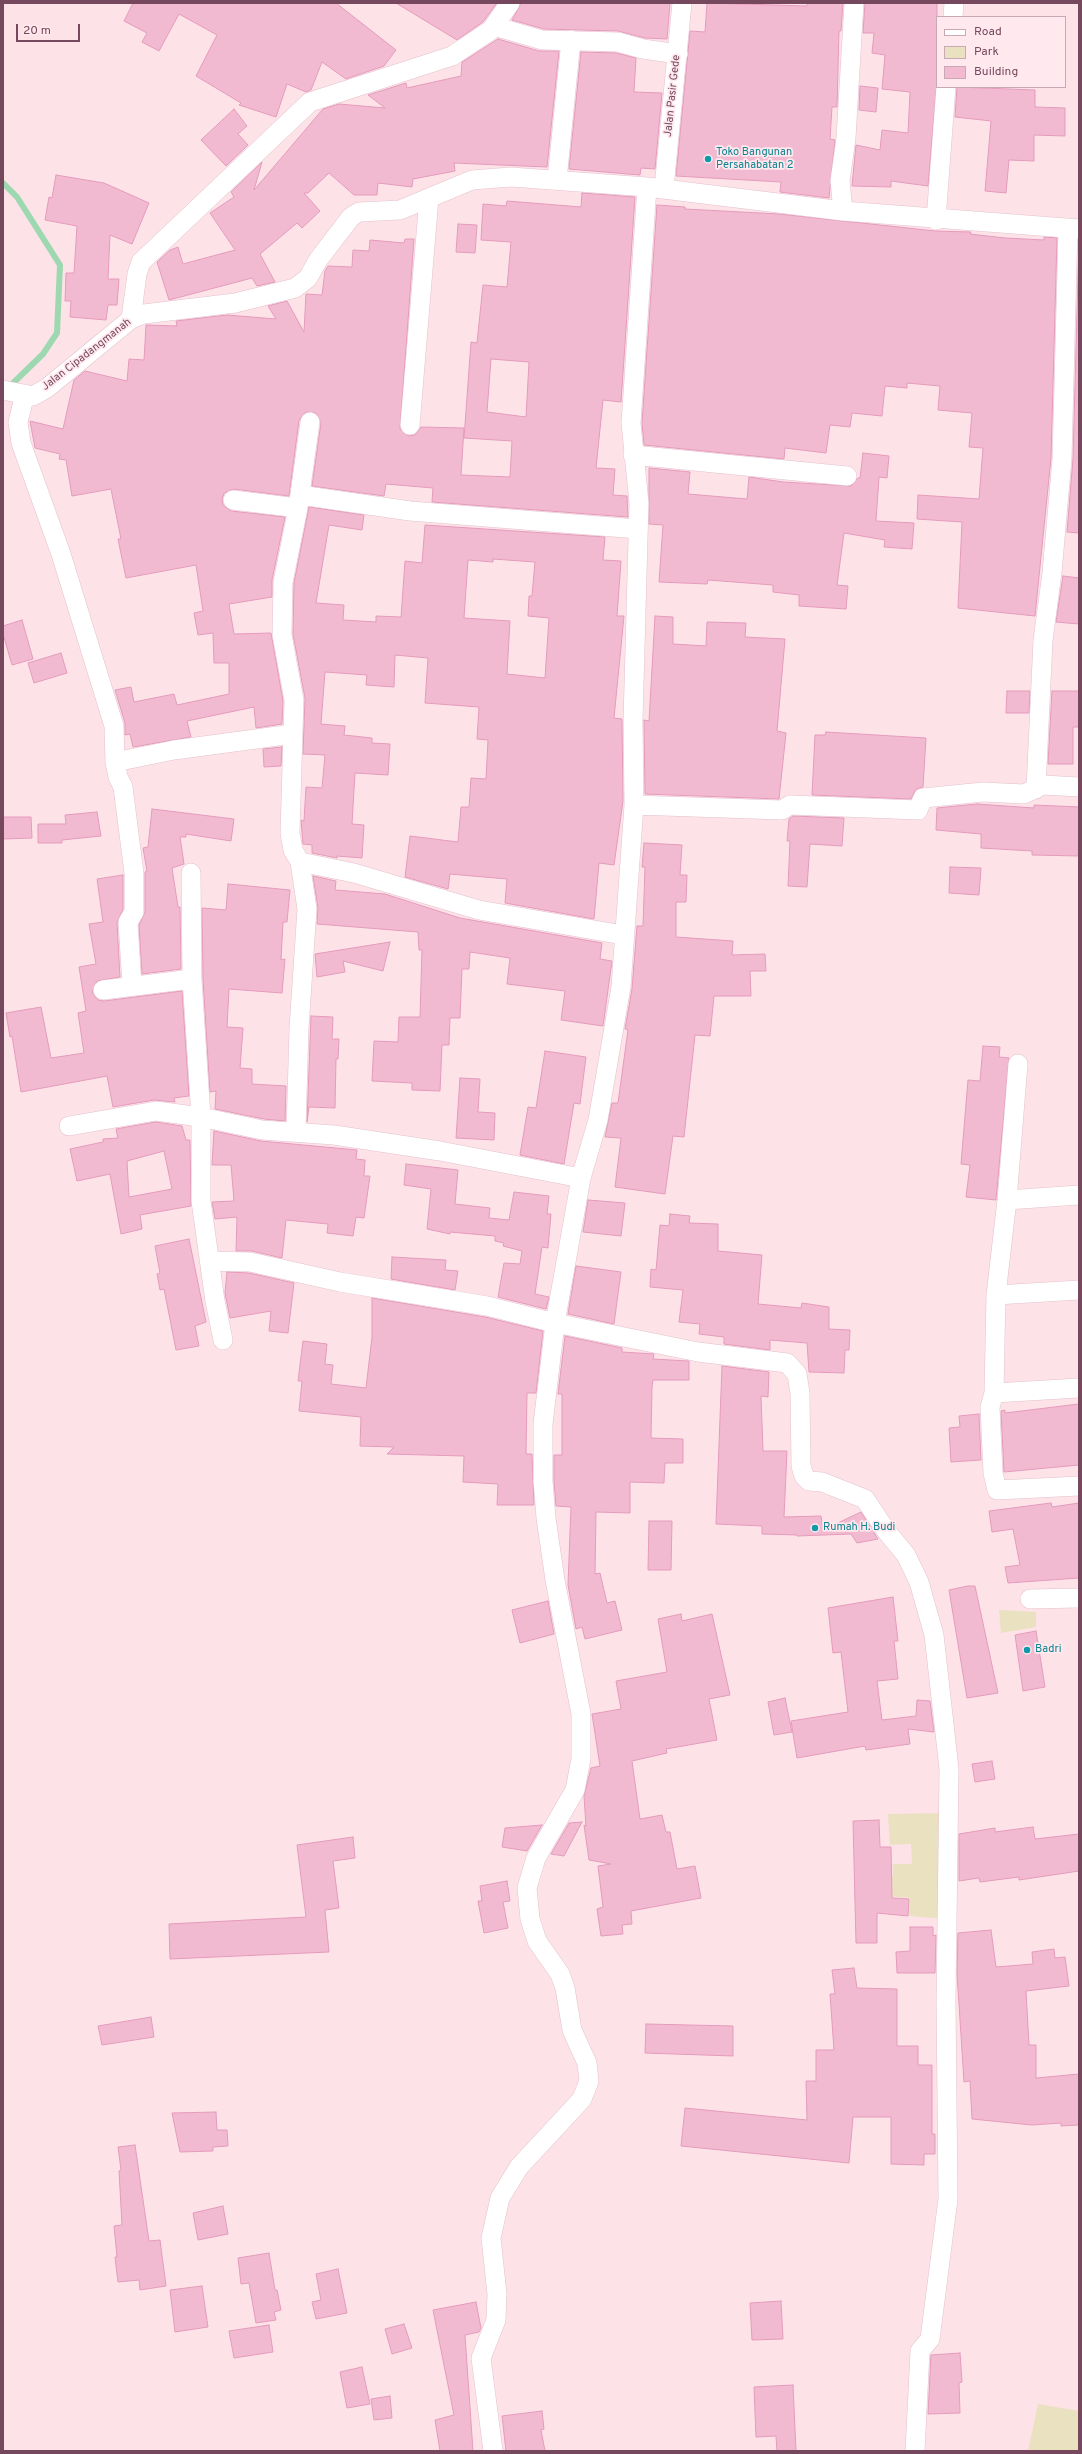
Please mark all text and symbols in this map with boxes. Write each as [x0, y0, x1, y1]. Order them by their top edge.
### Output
scale bar [18, 16, 82, 42]
legend [936, 16, 1066, 88]
text: 20 m [23, 23, 51, 39]
text: Road [974, 24, 1002, 40]
text: Park [974, 44, 999, 60]
street label: Jalan Pasir Gede [662, 54, 684, 138]
text: Building [974, 64, 1018, 80]
place label: Toko Bangunan Persahabatan 2 [716, 146, 793, 172]
marker: Toko Bangunan Persahabatan 2 [703, 154, 713, 164]
street label: Jalan Cipadangmanah [40, 316, 134, 394]
place label: Rumah H. Budi [823, 1521, 895, 1535]
marker: Rumah H. Budi [810, 1523, 820, 1533]
place label: Badri [1035, 1643, 1061, 1657]
marker: Badri [1022, 1645, 1032, 1655]

